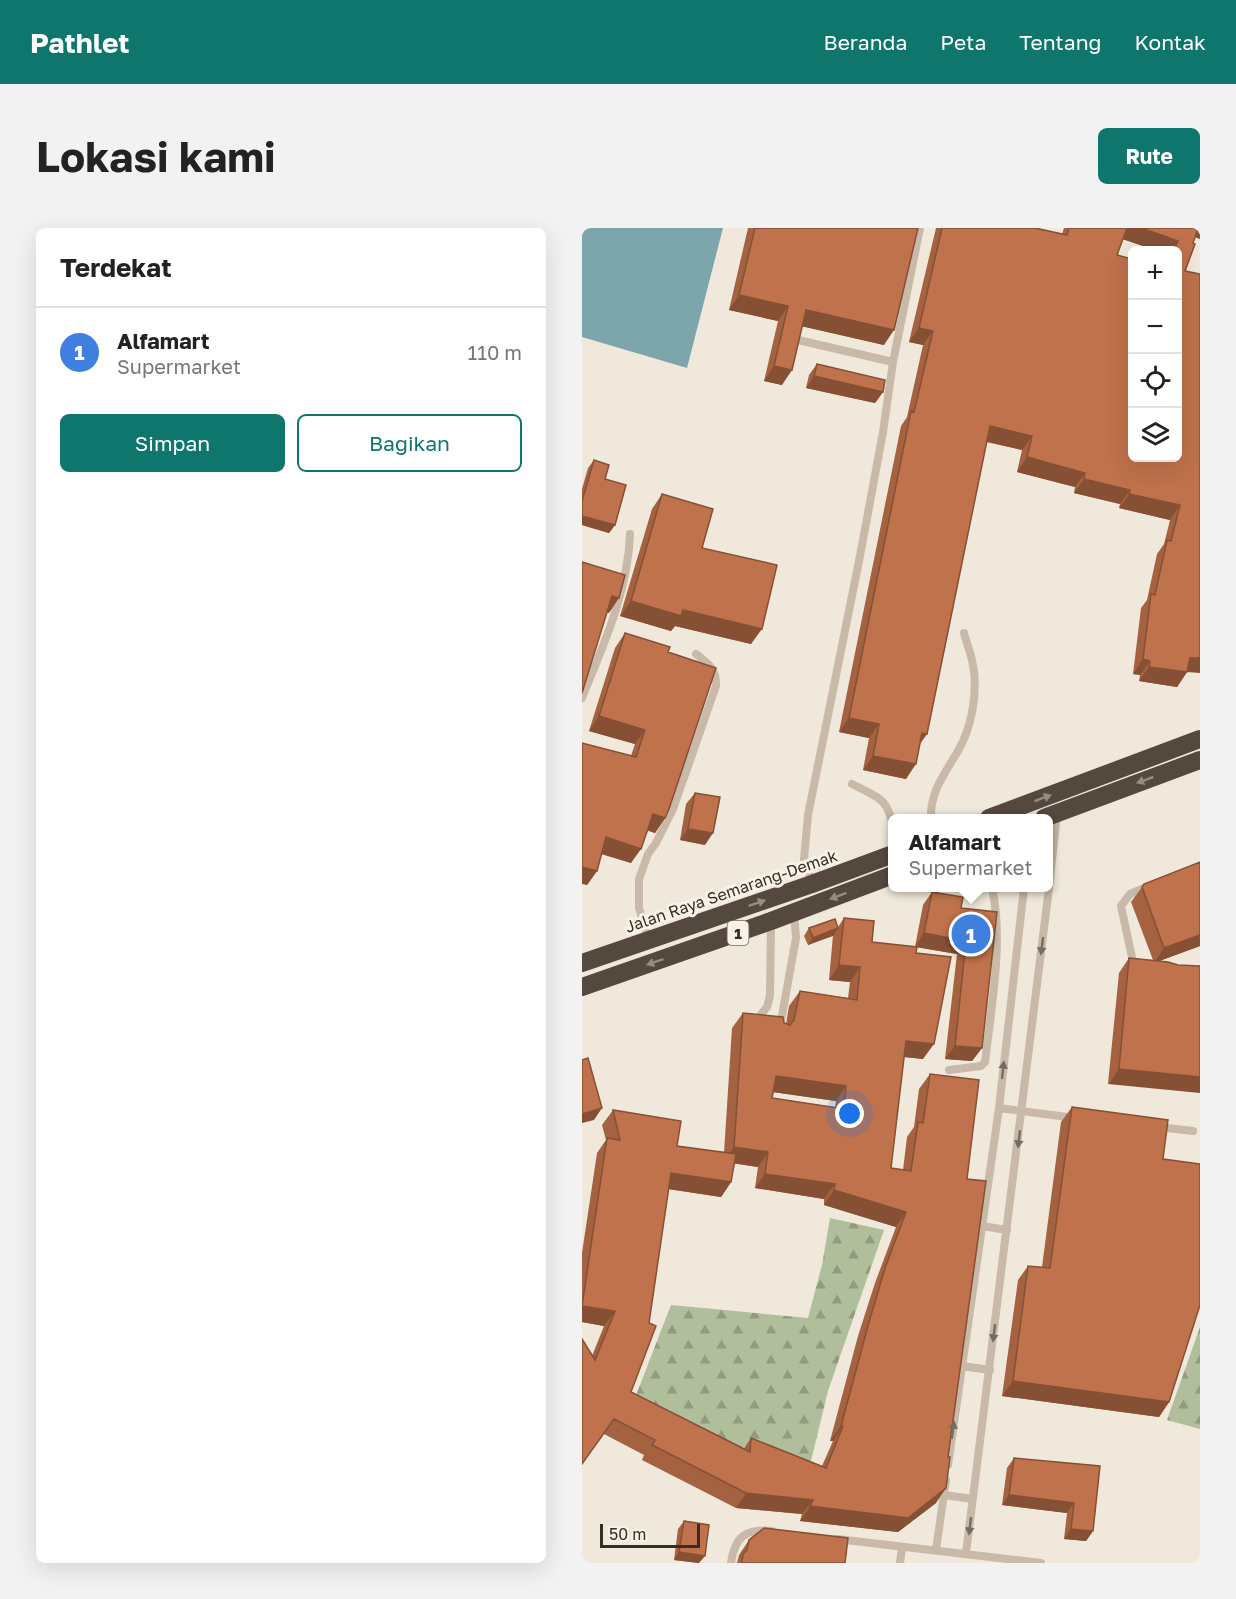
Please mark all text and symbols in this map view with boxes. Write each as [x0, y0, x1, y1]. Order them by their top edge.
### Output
text: Pathlet [30, 26, 130, 59]
text: Beranda [824, 29, 907, 55]
text: Peta [940, 29, 986, 55]
text: Tentang [1019, 29, 1101, 55]
text: Kontak [1134, 29, 1206, 55]
button: Rute [1098, 128, 1200, 184]
text: Lokasi kami [36, 131, 276, 181]
map controls [1128, 246, 1182, 462]
button: + [1128, 246, 1182, 300]
text: Terdekat [60, 252, 172, 283]
button: − [1128, 300, 1182, 354]
text: Alfamart [117, 327, 210, 354]
text: 1 [74, 340, 85, 364]
text: 110 m [468, 340, 522, 364]
text: Supermarket [117, 354, 241, 378]
button: locate [1128, 354, 1182, 408]
button: layers [1128, 408, 1182, 462]
button: Simpan [60, 414, 285, 472]
button: Bagikan [297, 414, 522, 472]
one-way arrow [1136, 776, 1154, 786]
one-way arrow [1035, 793, 1053, 803]
popup [888, 814, 1053, 892]
text: Alfamart [909, 828, 1001, 855]
street label: Jalan Raya Semarang-Demak [622, 845, 840, 937]
text: Supermarket [909, 855, 1032, 879]
one-way arrow [829, 892, 847, 901]
one-way arrow [748, 898, 766, 908]
pin: 1 [952, 912, 990, 956]
road number: 1 [728, 921, 748, 945]
one-way arrow [1037, 936, 1047, 955]
one-way arrow [646, 957, 664, 967]
one-way arrow [998, 1060, 1008, 1079]
your location [835, 1099, 864, 1128]
one-way arrow [1014, 1130, 1024, 1149]
one-way arrow [990, 1323, 999, 1342]
one-way arrow [949, 1420, 958, 1439]
one-way arrow [965, 1517, 974, 1536]
scale bar [600, 1521, 700, 1548]
text: 50 m [609, 1524, 646, 1544]

